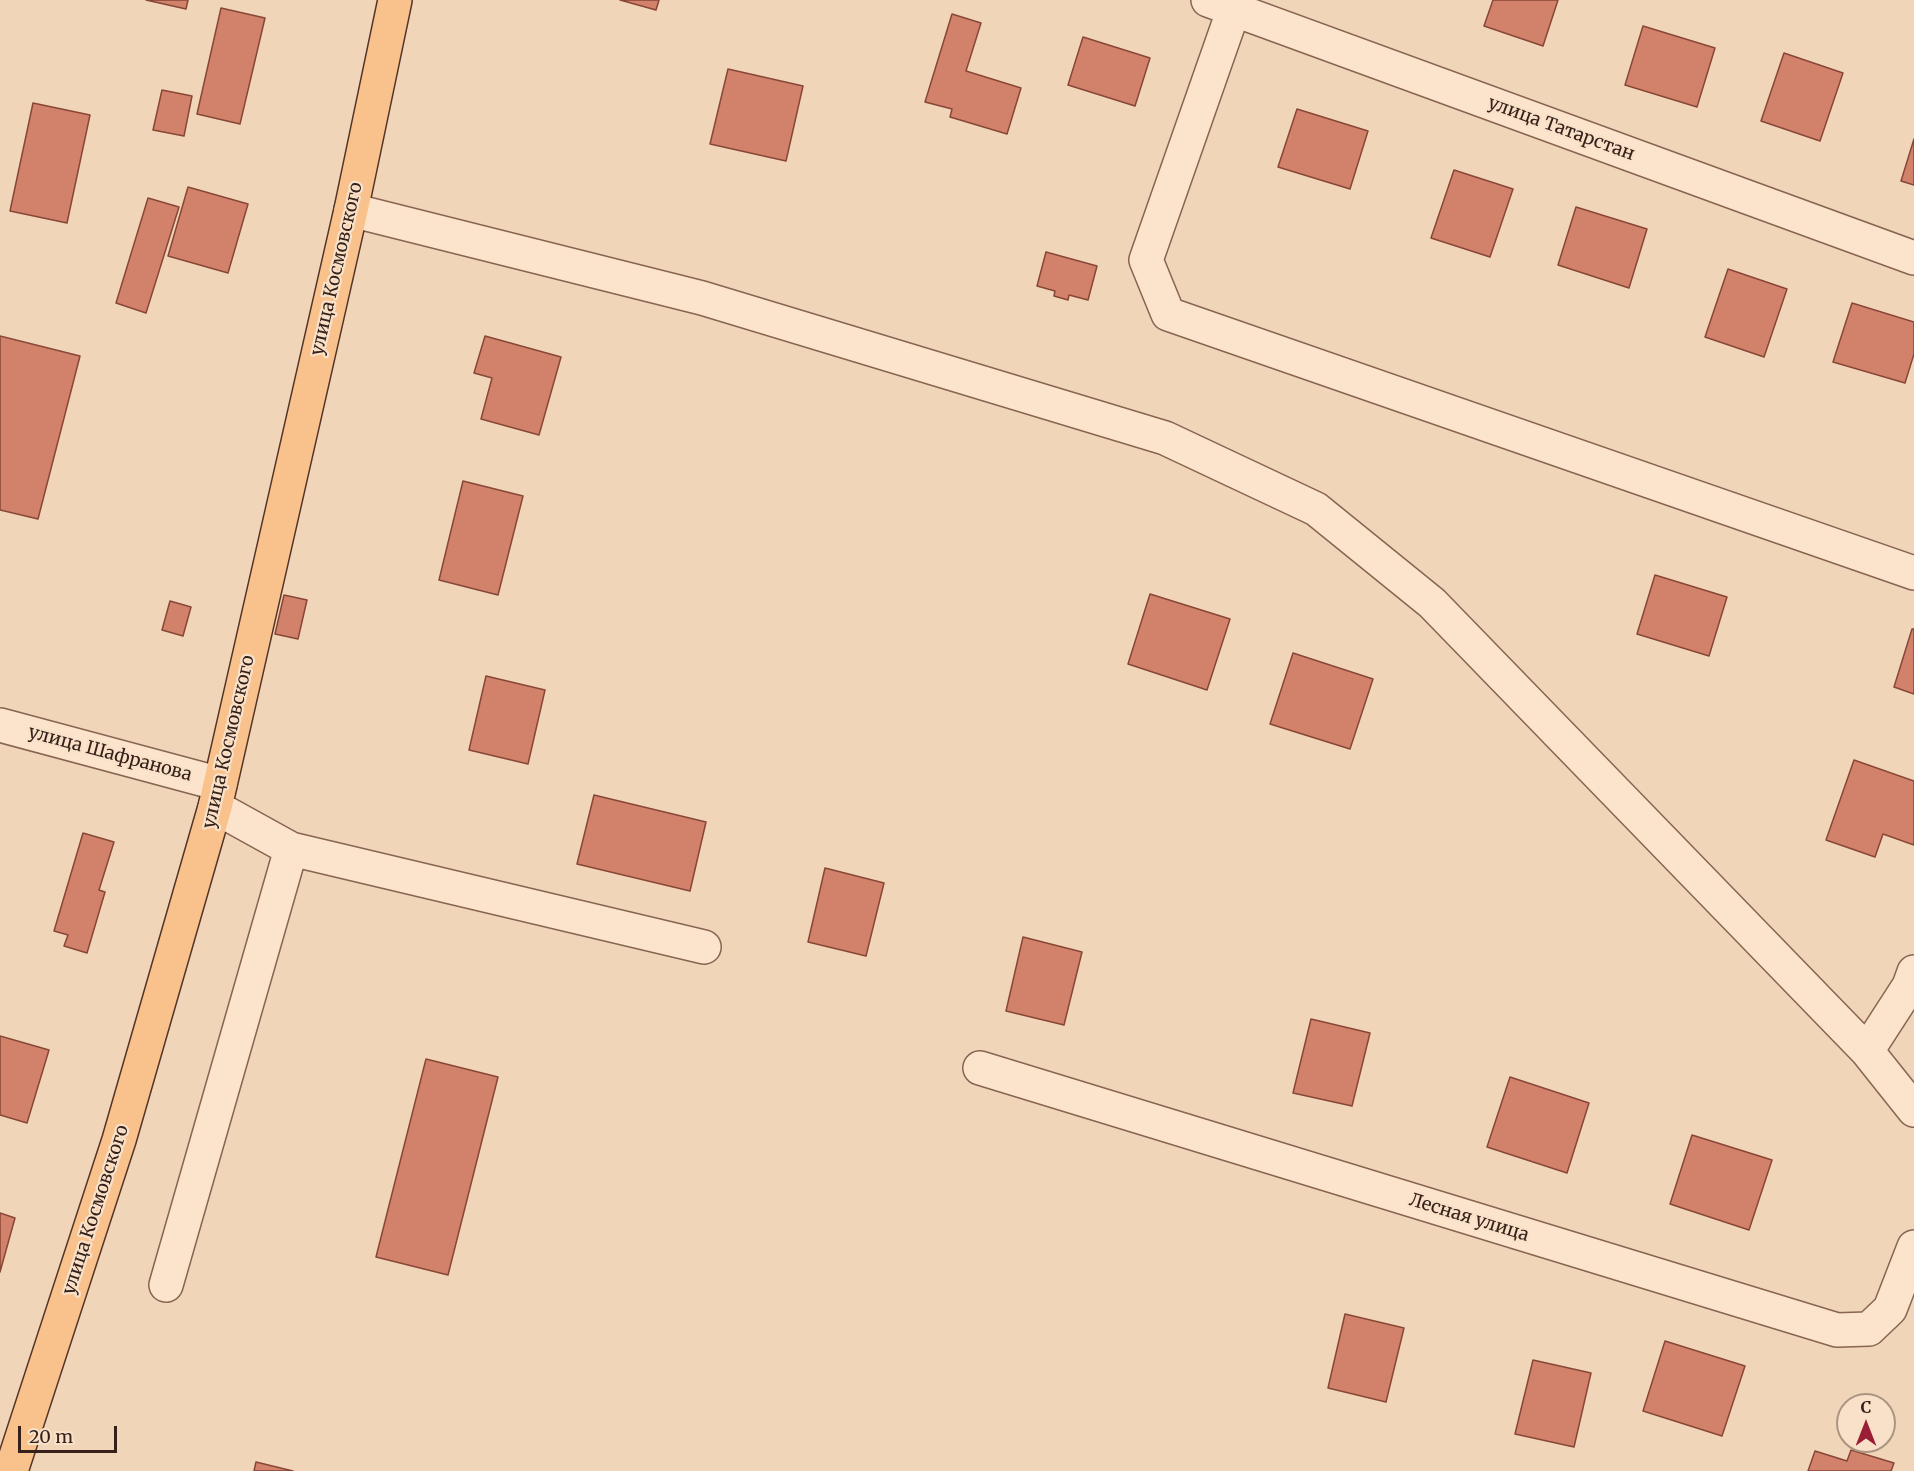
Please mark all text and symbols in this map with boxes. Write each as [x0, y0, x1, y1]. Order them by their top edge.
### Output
street label: улица Татарстан [1485, 92, 1637, 166]
street label: улица Космовского [307, 180, 367, 358]
street label: улица Космовского [199, 653, 259, 831]
street label: улица Шафранова [26, 722, 194, 786]
street label: улица Космовского [58, 1122, 134, 1298]
street label: Лесная улица [1407, 1190, 1531, 1246]
north arrow [1836, 1393, 1896, 1453]
text: С [1861, 1397, 1871, 1417]
scale bar [21, 1414, 120, 1452]
text: 20 m [29, 1425, 73, 1448]

